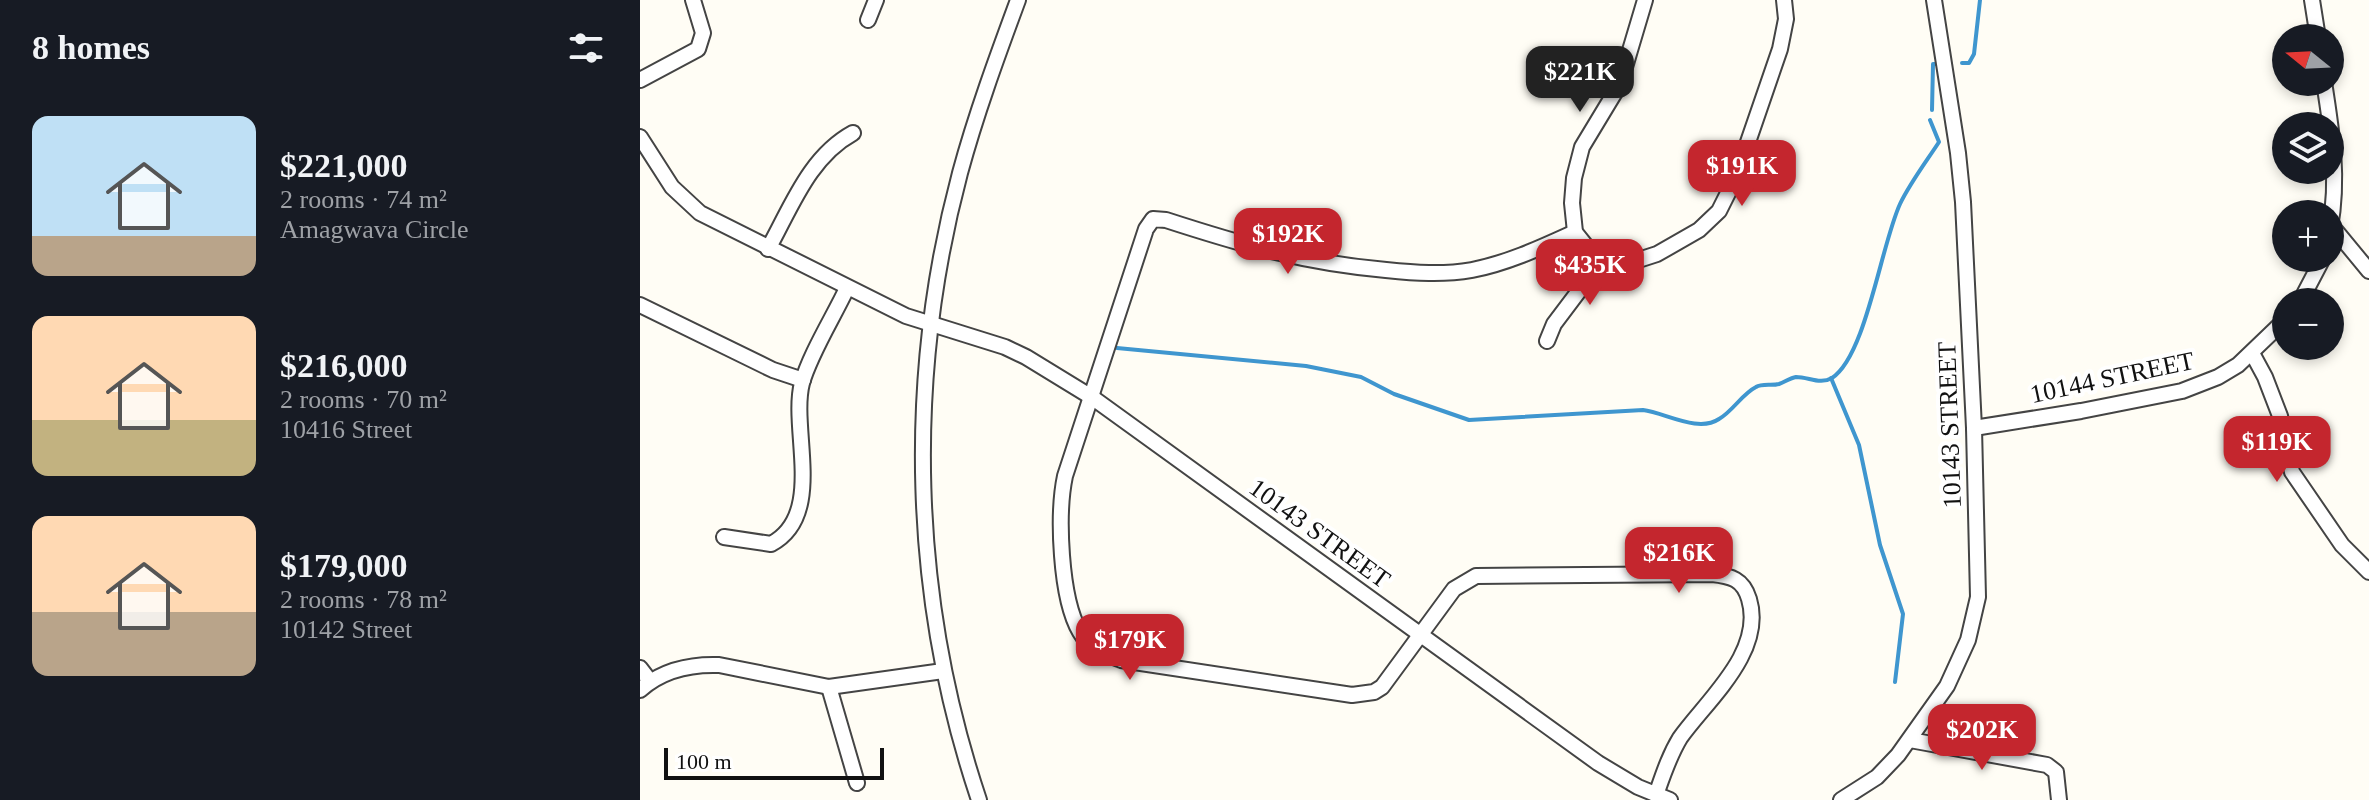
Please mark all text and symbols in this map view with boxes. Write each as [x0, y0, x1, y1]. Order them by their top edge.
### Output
north arrow [2272, 24, 2344, 96]
map controls [2272, 24, 2344, 360]
icon: filters [564, 26, 608, 70]
text: 8 homes [32, 29, 150, 66]
pin: $221K [1524, 46, 1636, 114]
text: $221K [1544, 57, 1616, 86]
button: layers [2272, 112, 2344, 184]
pin: $191K [1686, 140, 1798, 208]
text: $221,000 [280, 147, 408, 184]
icon: home [96, 148, 192, 244]
text: $191K [1706, 151, 1778, 180]
text: 2 rooms · 74 m² [280, 185, 447, 214]
button: + [2272, 200, 2344, 272]
pin: $192K [1232, 208, 1344, 276]
text: Amagwava Circle [280, 215, 468, 244]
text: $192K [1252, 219, 1324, 248]
pin: $435K [1534, 239, 1646, 307]
text: $435K [1554, 250, 1626, 279]
button: − [2272, 288, 2344, 360]
street label: 10143 STREET [1932, 341, 1967, 509]
street label: 10144 STREET [2027, 346, 2197, 409]
text: $216,000 [280, 347, 408, 384]
icon: home [96, 348, 192, 444]
text: 2 rooms · 70 m² [280, 385, 447, 414]
text: 10416 Street [280, 415, 412, 444]
pin: $119K [2221, 416, 2333, 484]
text: $119K [2242, 427, 2312, 456]
street label: 10143 STREET [1244, 473, 1396, 594]
pin: $216K [1623, 527, 1735, 595]
text: $216K [1643, 538, 1715, 567]
text: $179,000 [280, 547, 408, 584]
icon: home [96, 548, 192, 644]
text: 2 rooms · 78 m² [280, 585, 447, 614]
pin: $179K [1074, 614, 1186, 682]
text: 10142 Street [280, 615, 412, 644]
text: $179K [1094, 625, 1166, 654]
pin: $202K [1926, 704, 2038, 772]
text: $202K [1946, 715, 2018, 744]
scale bar [664, 744, 884, 780]
text: 100 m [676, 749, 732, 774]

